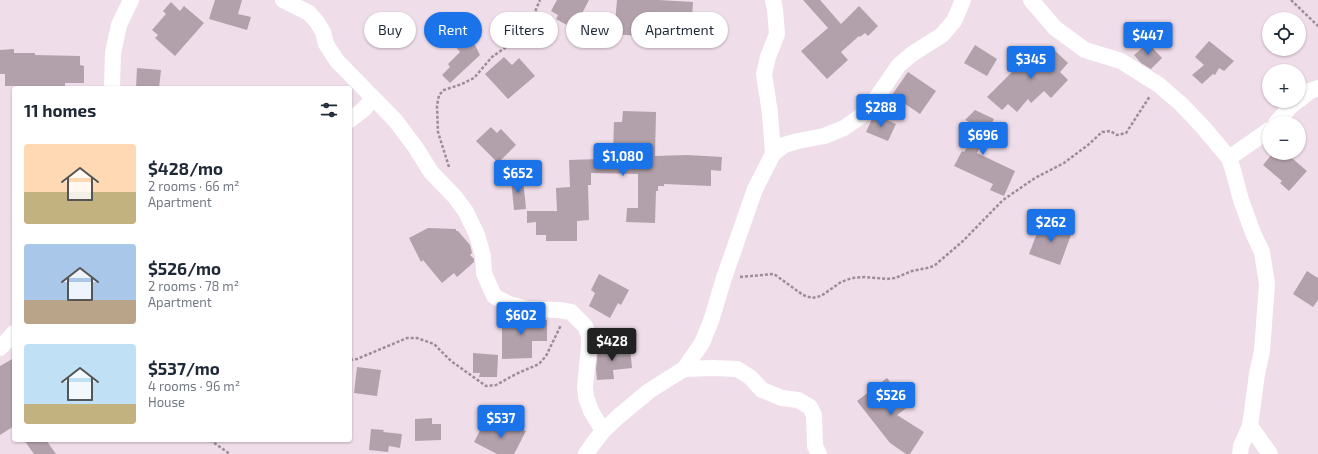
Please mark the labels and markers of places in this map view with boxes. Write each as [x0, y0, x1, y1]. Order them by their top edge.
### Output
pin: $447 [1124, 22, 1172, 56]
pin: $345 [1007, 46, 1055, 80]
pin: $288 [857, 94, 905, 128]
pin: $696 [959, 122, 1007, 156]
pin: $1,080 [590, 143, 656, 177]
pin: $652 [494, 160, 542, 194]
pin: $262 [1027, 209, 1075, 243]
pin: $602 [497, 302, 545, 336]
pin: $428 [588, 328, 636, 362]
pin: $526 [867, 382, 915, 416]
pin: $537 [477, 405, 525, 439]

